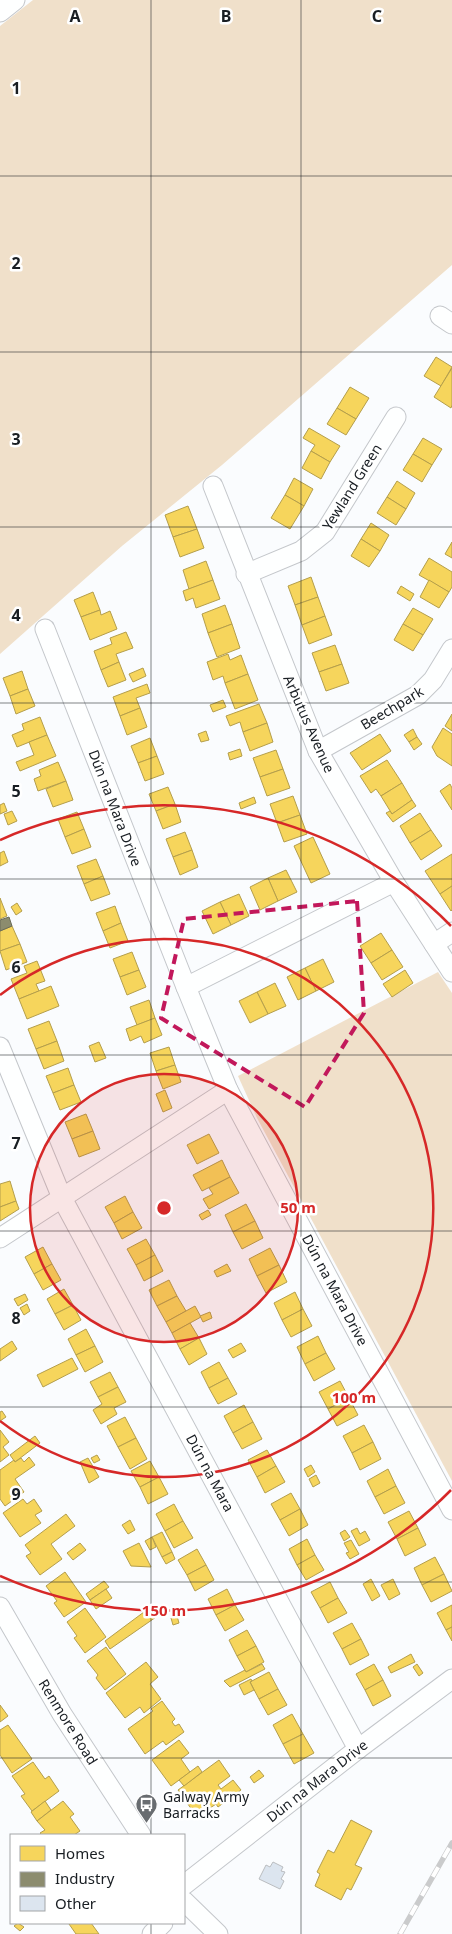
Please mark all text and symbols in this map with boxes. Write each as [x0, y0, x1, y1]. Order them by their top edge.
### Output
text: A [69, 5, 81, 27]
text: B [221, 5, 231, 27]
text: C [372, 5, 382, 27]
text: 1 [11, 77, 21, 99]
text: 2 [11, 252, 21, 274]
text: 3 [11, 428, 21, 450]
street label: Yewland Green [317, 440, 386, 533]
text: 4 [11, 604, 21, 626]
street label: Arbutus Avenue [279, 672, 340, 776]
street label: Beechpark [357, 681, 427, 734]
street label: Dún na Mara Drive [84, 747, 146, 869]
text: 5 [11, 780, 21, 802]
text: 6 [11, 956, 21, 978]
text: 7 [11, 1132, 21, 1154]
text: 50 m [280, 1197, 316, 1217]
centre of rings [155, 1199, 173, 1217]
street label: Dún na Mara Drive [298, 1231, 373, 1349]
text: 8 [11, 1307, 21, 1329]
text: 100 m [332, 1387, 376, 1407]
street label: Dún na Mara [182, 1431, 239, 1515]
text: 9 [11, 1483, 21, 1505]
text: 150 m [142, 1600, 186, 1620]
street label: Renmore Road [35, 1675, 102, 1768]
street label: Dún na Mara Drive [262, 1735, 371, 1826]
place label: Galway Army Barracks [163, 1787, 250, 1822]
bus stop icon: Galway Army Barracks [135, 1793, 159, 1824]
legend [10, 1834, 185, 1924]
text: Homes [55, 1843, 105, 1863]
text: Industry [55, 1868, 115, 1888]
text: Other [55, 1893, 96, 1913]

